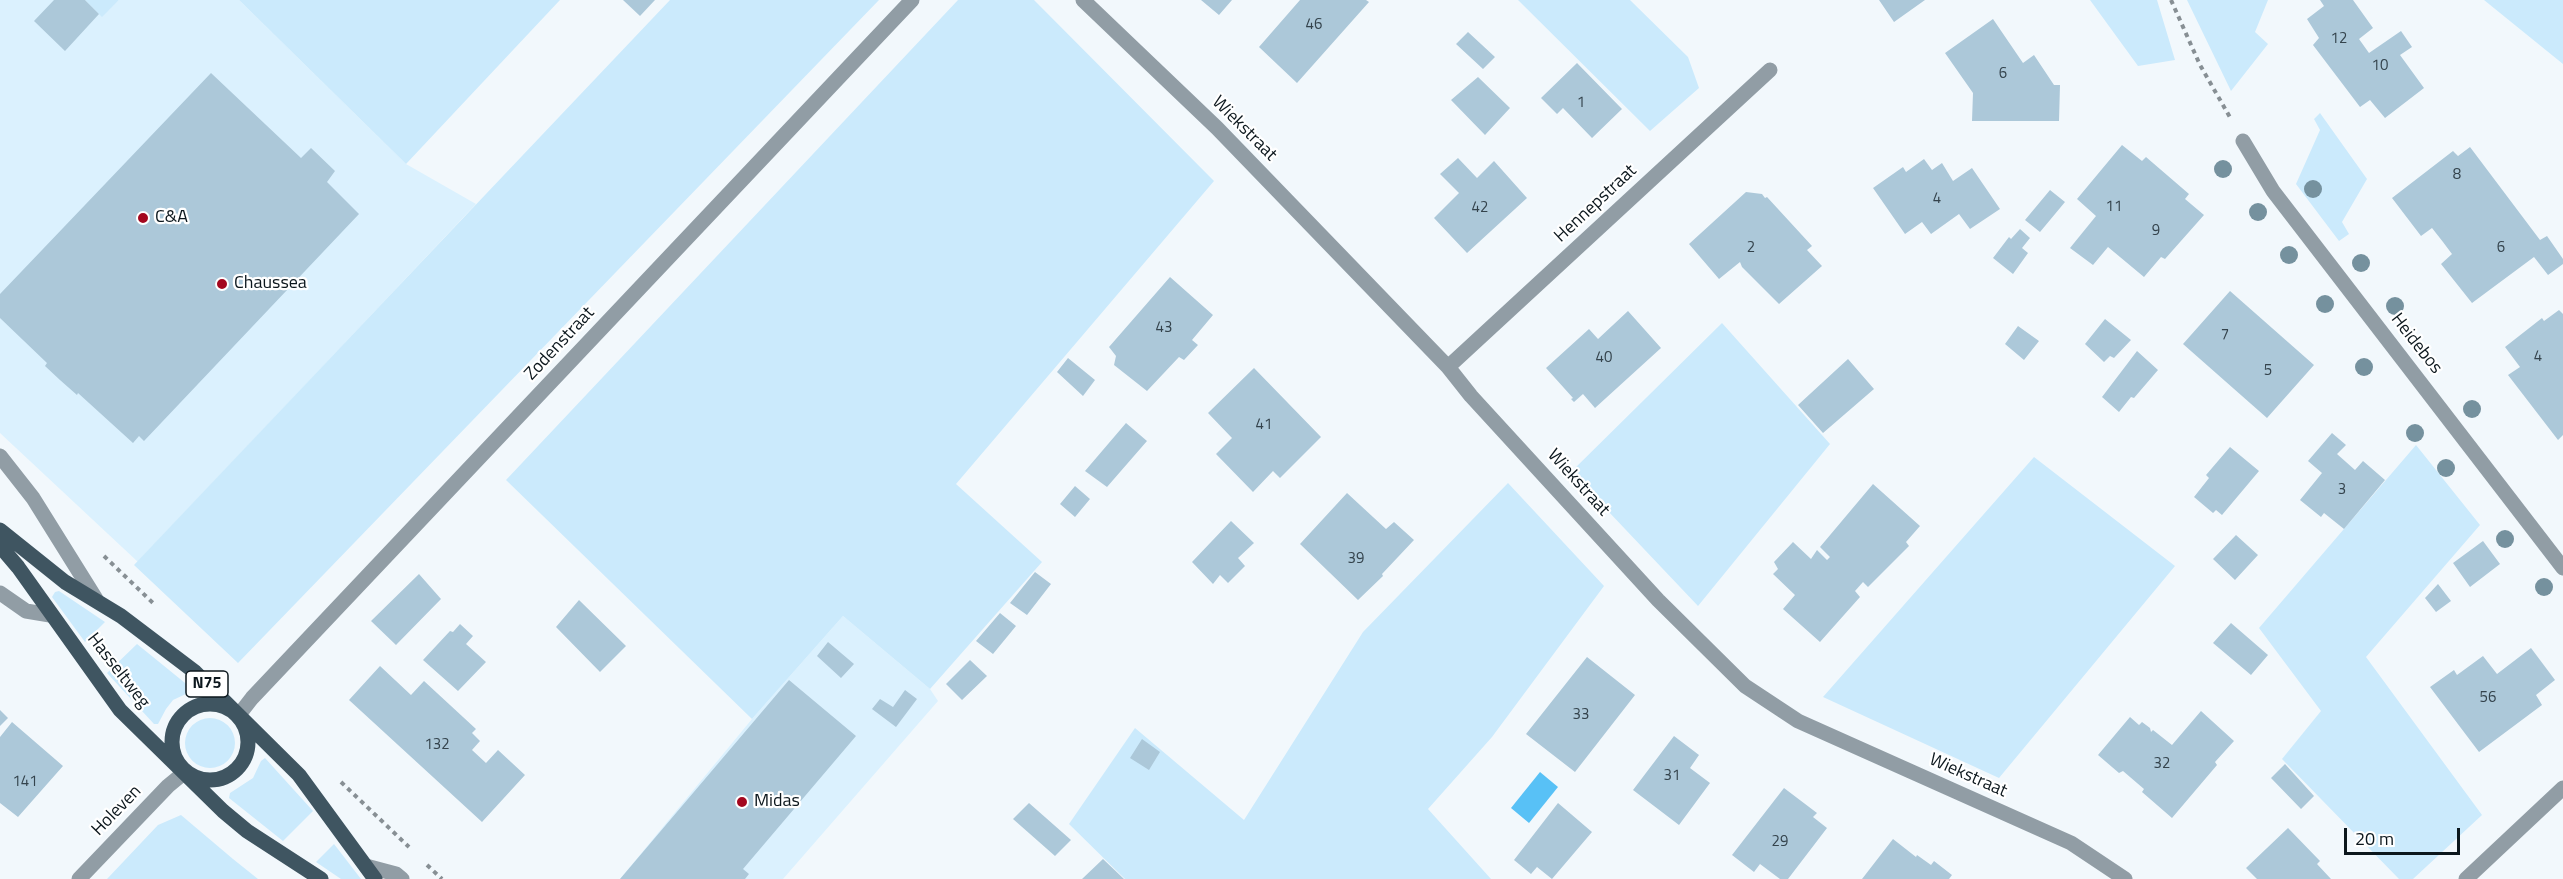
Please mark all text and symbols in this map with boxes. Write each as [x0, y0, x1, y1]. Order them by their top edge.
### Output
house number: 46 [1306, 16, 1322, 34]
house number: 12 [2331, 30, 2347, 48]
house number: 10 [2372, 57, 2388, 75]
house number: 6 [1999, 65, 2007, 83]
street label: Wiekstraat [1207, 92, 1281, 166]
house number: 1 [1577, 94, 1585, 112]
street label: Hennepstraat [1550, 161, 1642, 247]
house number: 8 [2453, 166, 2461, 184]
house number: 4 [1933, 190, 1941, 208]
house number: 11 [2106, 198, 2122, 216]
house number: 42 [1472, 199, 1488, 217]
place label: C&A [155, 207, 188, 229]
marker: C&A [136, 211, 150, 225]
house number: 9 [2152, 222, 2160, 240]
house number: 2 [1747, 239, 1755, 257]
house number: 6 [2497, 239, 2505, 257]
place label: Chaussea [234, 273, 307, 295]
marker: Chaussea [215, 277, 229, 291]
street label: Zodenstraat [521, 303, 599, 385]
street label: Heidebos [2386, 309, 2446, 379]
house number: 43 [1156, 319, 1172, 337]
house number: 7 [2221, 326, 2229, 344]
house number: 4 [2534, 348, 2542, 366]
house number: 40 [1596, 349, 1612, 367]
house number: 5 [2264, 362, 2272, 380]
house number: 41 [1256, 416, 1272, 434]
street label: Wiekstraat [1542, 445, 1614, 521]
house number: 3 [2338, 481, 2346, 499]
house number: 39 [1348, 550, 1364, 568]
street label: Hasseltweg [82, 629, 154, 713]
road number: N75 [186, 671, 228, 697]
house number: 56 [2480, 689, 2496, 707]
house number: 33 [1573, 706, 1589, 724]
house number: 132 [424, 736, 450, 754]
street label: Wiekstraat [1926, 749, 2010, 803]
house number: 32 [2154, 755, 2170, 773]
house number: 31 [1664, 767, 1680, 785]
house number: 141 [12, 773, 38, 791]
street label: Holeven [88, 781, 146, 841]
place label: Midas [754, 791, 800, 813]
marker: Midas [735, 795, 749, 809]
scale bar [2347, 816, 2462, 854]
text: 20 m [2355, 825, 2394, 852]
house number: 29 [1772, 833, 1788, 851]

